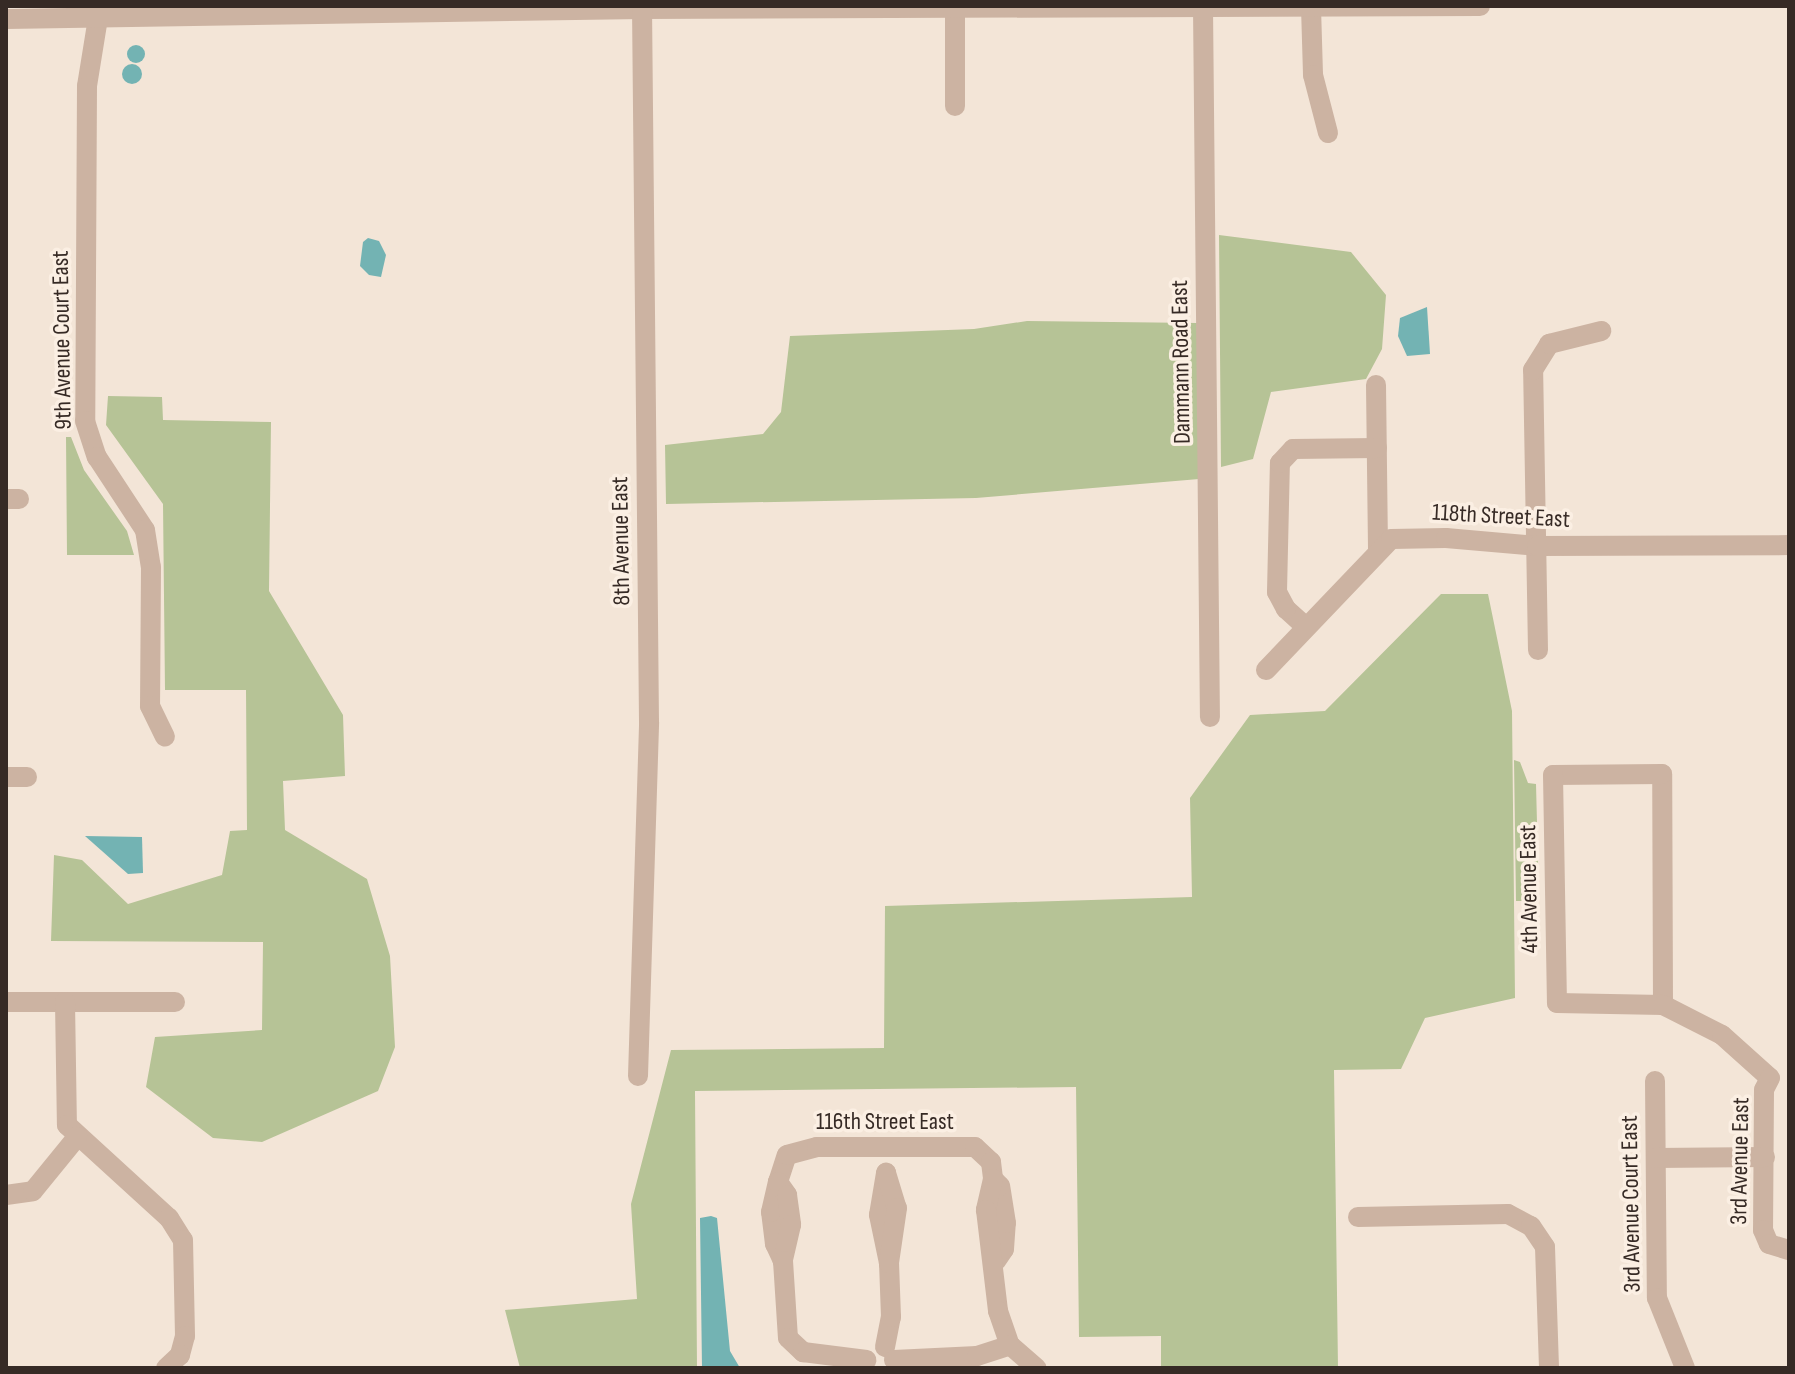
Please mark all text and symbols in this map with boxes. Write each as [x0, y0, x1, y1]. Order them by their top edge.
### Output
street label: 9th Avenue Court East [46, 250, 78, 430]
street label: Dammann Road East [1165, 280, 1197, 444]
street label: 8th Avenue East [605, 476, 637, 606]
street label: 118th Street East [1431, 498, 1571, 534]
street label: 4th Avenue East [1513, 824, 1545, 954]
street label: 3rd Avenue East [1724, 1097, 1756, 1225]
street label: 116th Street East [816, 1108, 954, 1136]
street label: 3rd Avenue Court East [1615, 1115, 1647, 1293]

